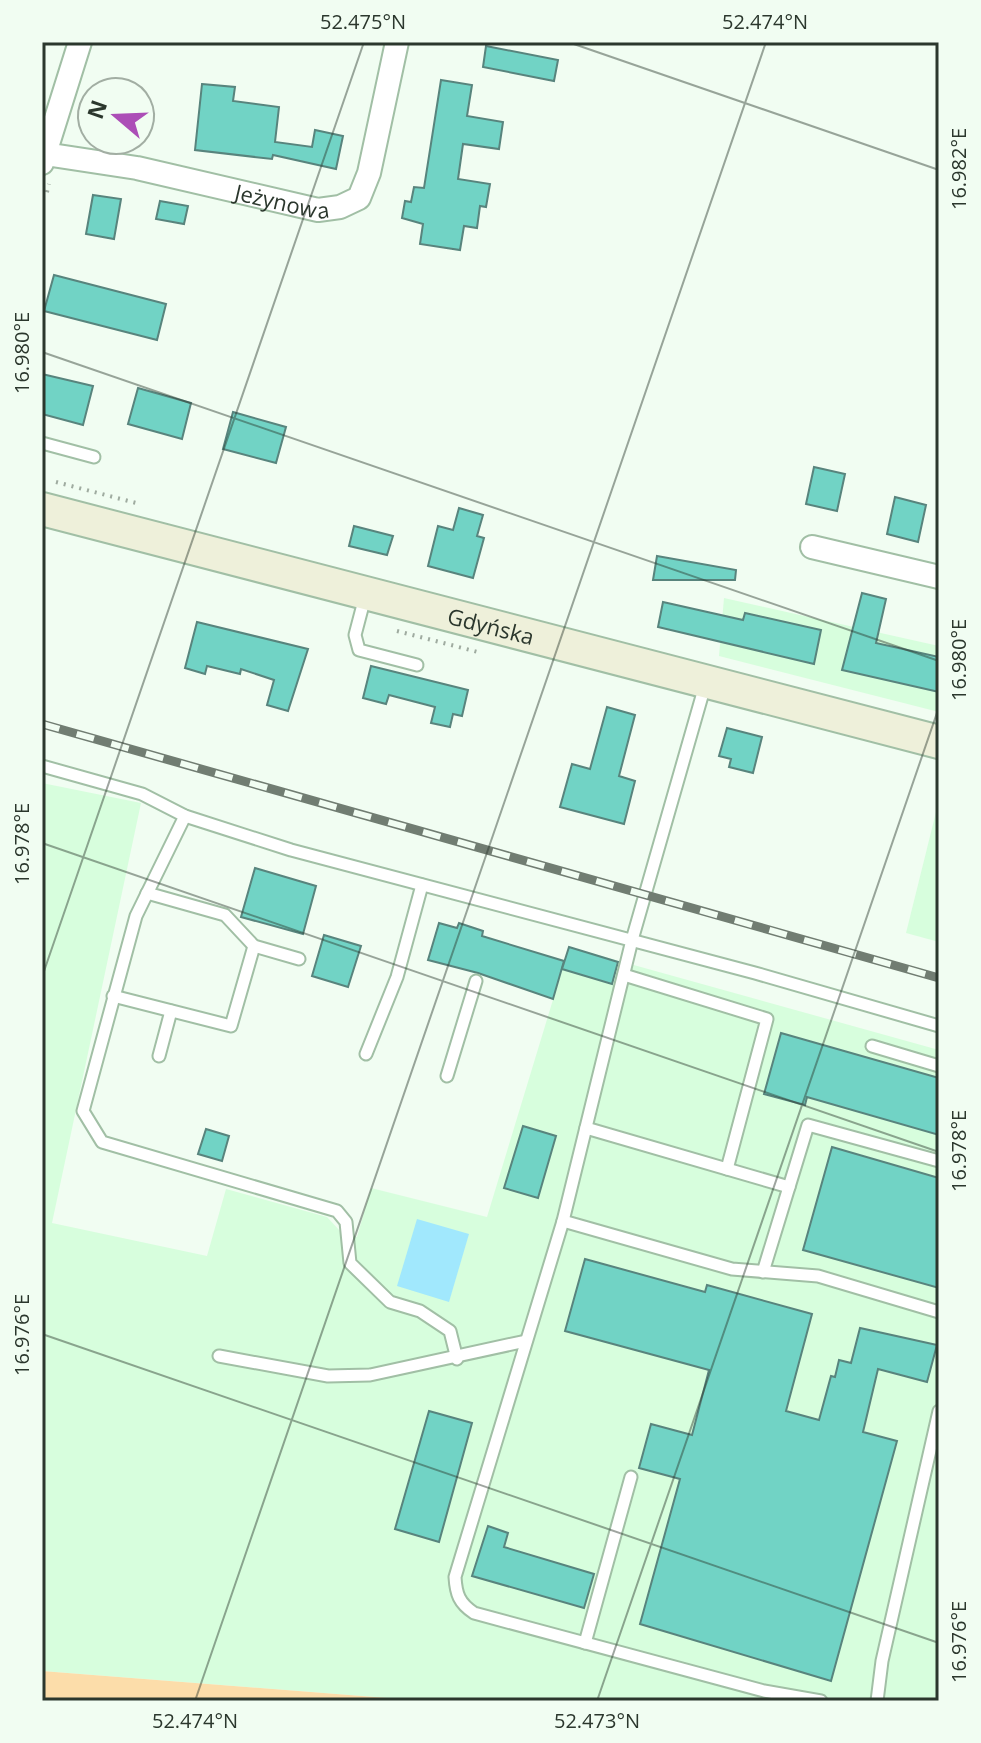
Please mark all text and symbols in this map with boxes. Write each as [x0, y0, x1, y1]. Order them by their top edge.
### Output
text: 52.475°N [320, 8, 406, 35]
text: 52.474°N [722, 8, 808, 35]
north arrow [76, 76, 156, 156]
text: N [79, 96, 113, 123]
text: 16.982°E [945, 128, 972, 210]
street label: Jeżynowa [230, 176, 331, 225]
text: 16.980°E [8, 312, 35, 394]
street label: Gdyńska [445, 600, 538, 651]
text: 16.980°E [945, 619, 972, 701]
text: 16.978°E [8, 803, 35, 885]
text: 16.978°E [945, 1110, 972, 1192]
text: 16.976°E [8, 1294, 35, 1376]
text: 16.976°E [945, 1601, 972, 1683]
text: 52.474°N [152, 1707, 238, 1734]
text: 52.473°N [554, 1707, 640, 1734]

